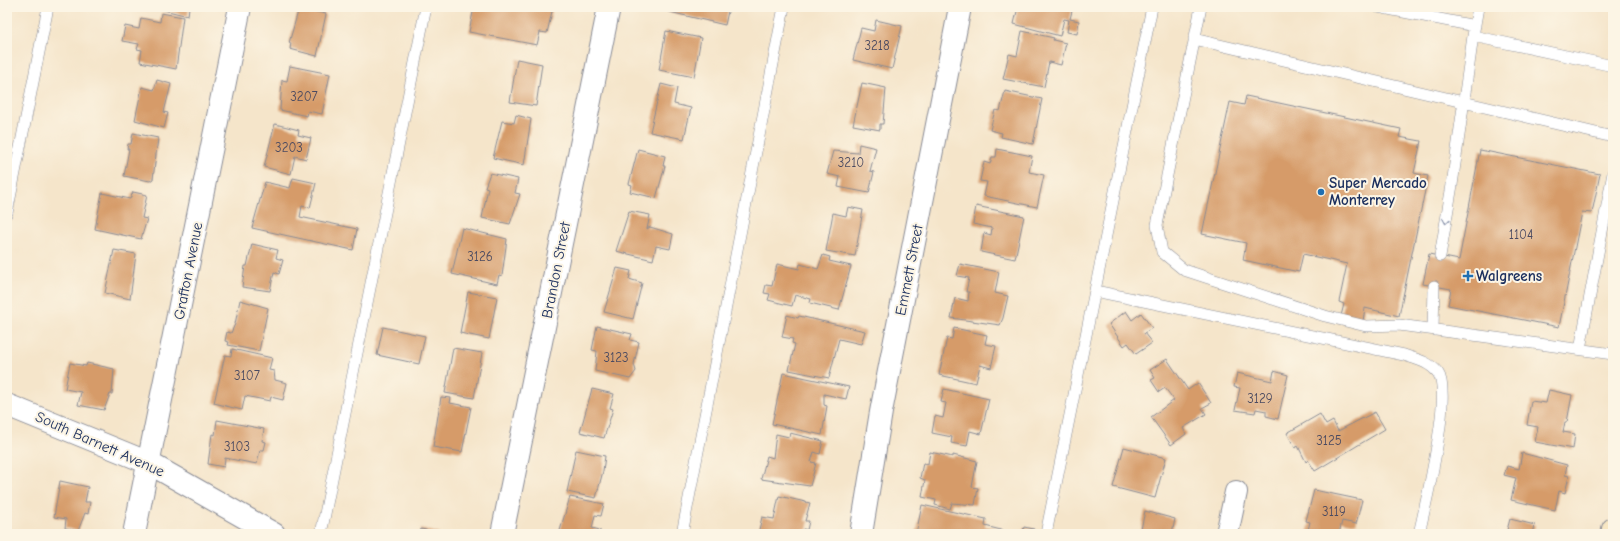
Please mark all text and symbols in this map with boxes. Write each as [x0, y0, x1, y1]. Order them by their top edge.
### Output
house number: 3218 [864, 38, 890, 53]
house number: 3207 [290, 89, 318, 104]
house number: 3203 [275, 140, 303, 155]
house number: 3210 [838, 155, 864, 170]
place label: Super Mercado Monterrey [1329, 174, 1427, 209]
marker: Super Mercado Monterrey [1316, 187, 1326, 197]
one-way arrow [1442, 218, 1451, 224]
street label: Grafton Avenue [170, 220, 206, 321]
street label: Brandon Street [538, 220, 574, 320]
street label: Emmett Street [891, 222, 927, 317]
house number: 1104 [1509, 227, 1533, 242]
house number: 3126 [467, 249, 493, 264]
place label: Walgreens [1476, 267, 1542, 285]
marker: Walgreens [1463, 271, 1473, 281]
house number: 3123 [603, 350, 629, 365]
house number: 3107 [234, 368, 260, 383]
house number: 3129 [1247, 391, 1273, 406]
street label: South Barnett Avenue [33, 407, 168, 481]
house number: 3125 [1316, 433, 1342, 448]
house number: 3103 [224, 439, 250, 454]
house number: 3119 [1322, 504, 1346, 519]

